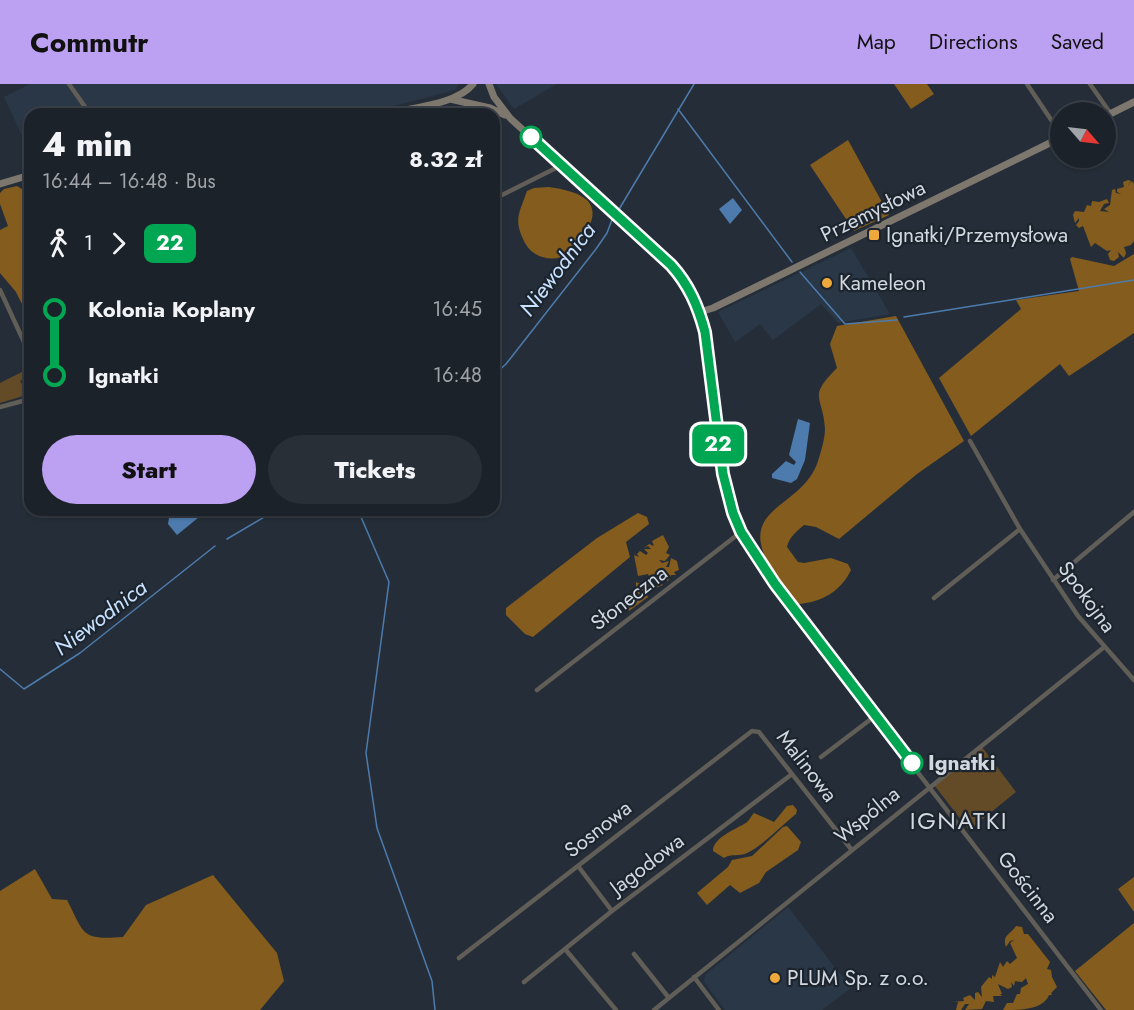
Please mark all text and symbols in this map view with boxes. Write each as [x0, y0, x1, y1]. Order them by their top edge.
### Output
text: Commutr [30, 22, 149, 63]
text: Map [857, 27, 896, 57]
text: Directions [929, 27, 1018, 57]
text: Saved [1051, 27, 1104, 57]
north arrow [1050, 102, 1116, 168]
map controls [1050, 102, 1116, 168]
text: 4 min [42, 121, 132, 168]
unlabelled marker [520, 126, 542, 148]
text: 8.32 zł [409, 143, 482, 175]
text: 16:44 – 16:48 · Bus [42, 167, 215, 196]
street label: Przemysłowa [815, 173, 931, 249]
water label: Niewodnica [511, 215, 603, 323]
place label: Ignatki/Przemysłowa [886, 220, 1068, 250]
icon: walk [42, 227, 75, 260]
icon: forward [102, 227, 135, 260]
text: 22 [156, 228, 184, 258]
marker: Ignatki/Przemysłowa [867, 228, 881, 242]
text: 1 [84, 229, 93, 258]
place label: Kameleon [839, 268, 926, 298]
marker: Kameleon [820, 276, 834, 290]
text: Kolonia Koplany [88, 293, 255, 325]
text: 16:45 [433, 295, 482, 324]
text: Ignatki [88, 359, 159, 391]
text: 16:48 [433, 361, 482, 390]
line badge: 22 [691, 424, 745, 464]
text: 22 [704, 429, 732, 459]
button: Start [42, 435, 256, 504]
button: Tickets [268, 435, 482, 504]
street label: Spokojna [1051, 555, 1123, 639]
street label: Słoneczna [584, 558, 674, 638]
water label: Niewodnica [46, 571, 154, 663]
street label: Malinowa [769, 724, 845, 808]
place label: Ignatki [928, 748, 996, 778]
marker: Ignatki [901, 752, 923, 774]
street label: Wspólna [828, 779, 906, 851]
street label: Sosnowa [558, 793, 638, 865]
district label: IGNATKI [910, 803, 1008, 838]
street label: Jagodowa [601, 826, 690, 904]
street label: Gościnna [990, 845, 1066, 929]
place label: PLUM Sp. z o.o. [787, 963, 929, 993]
marker: PLUM Sp. z o.o. [768, 971, 782, 985]

